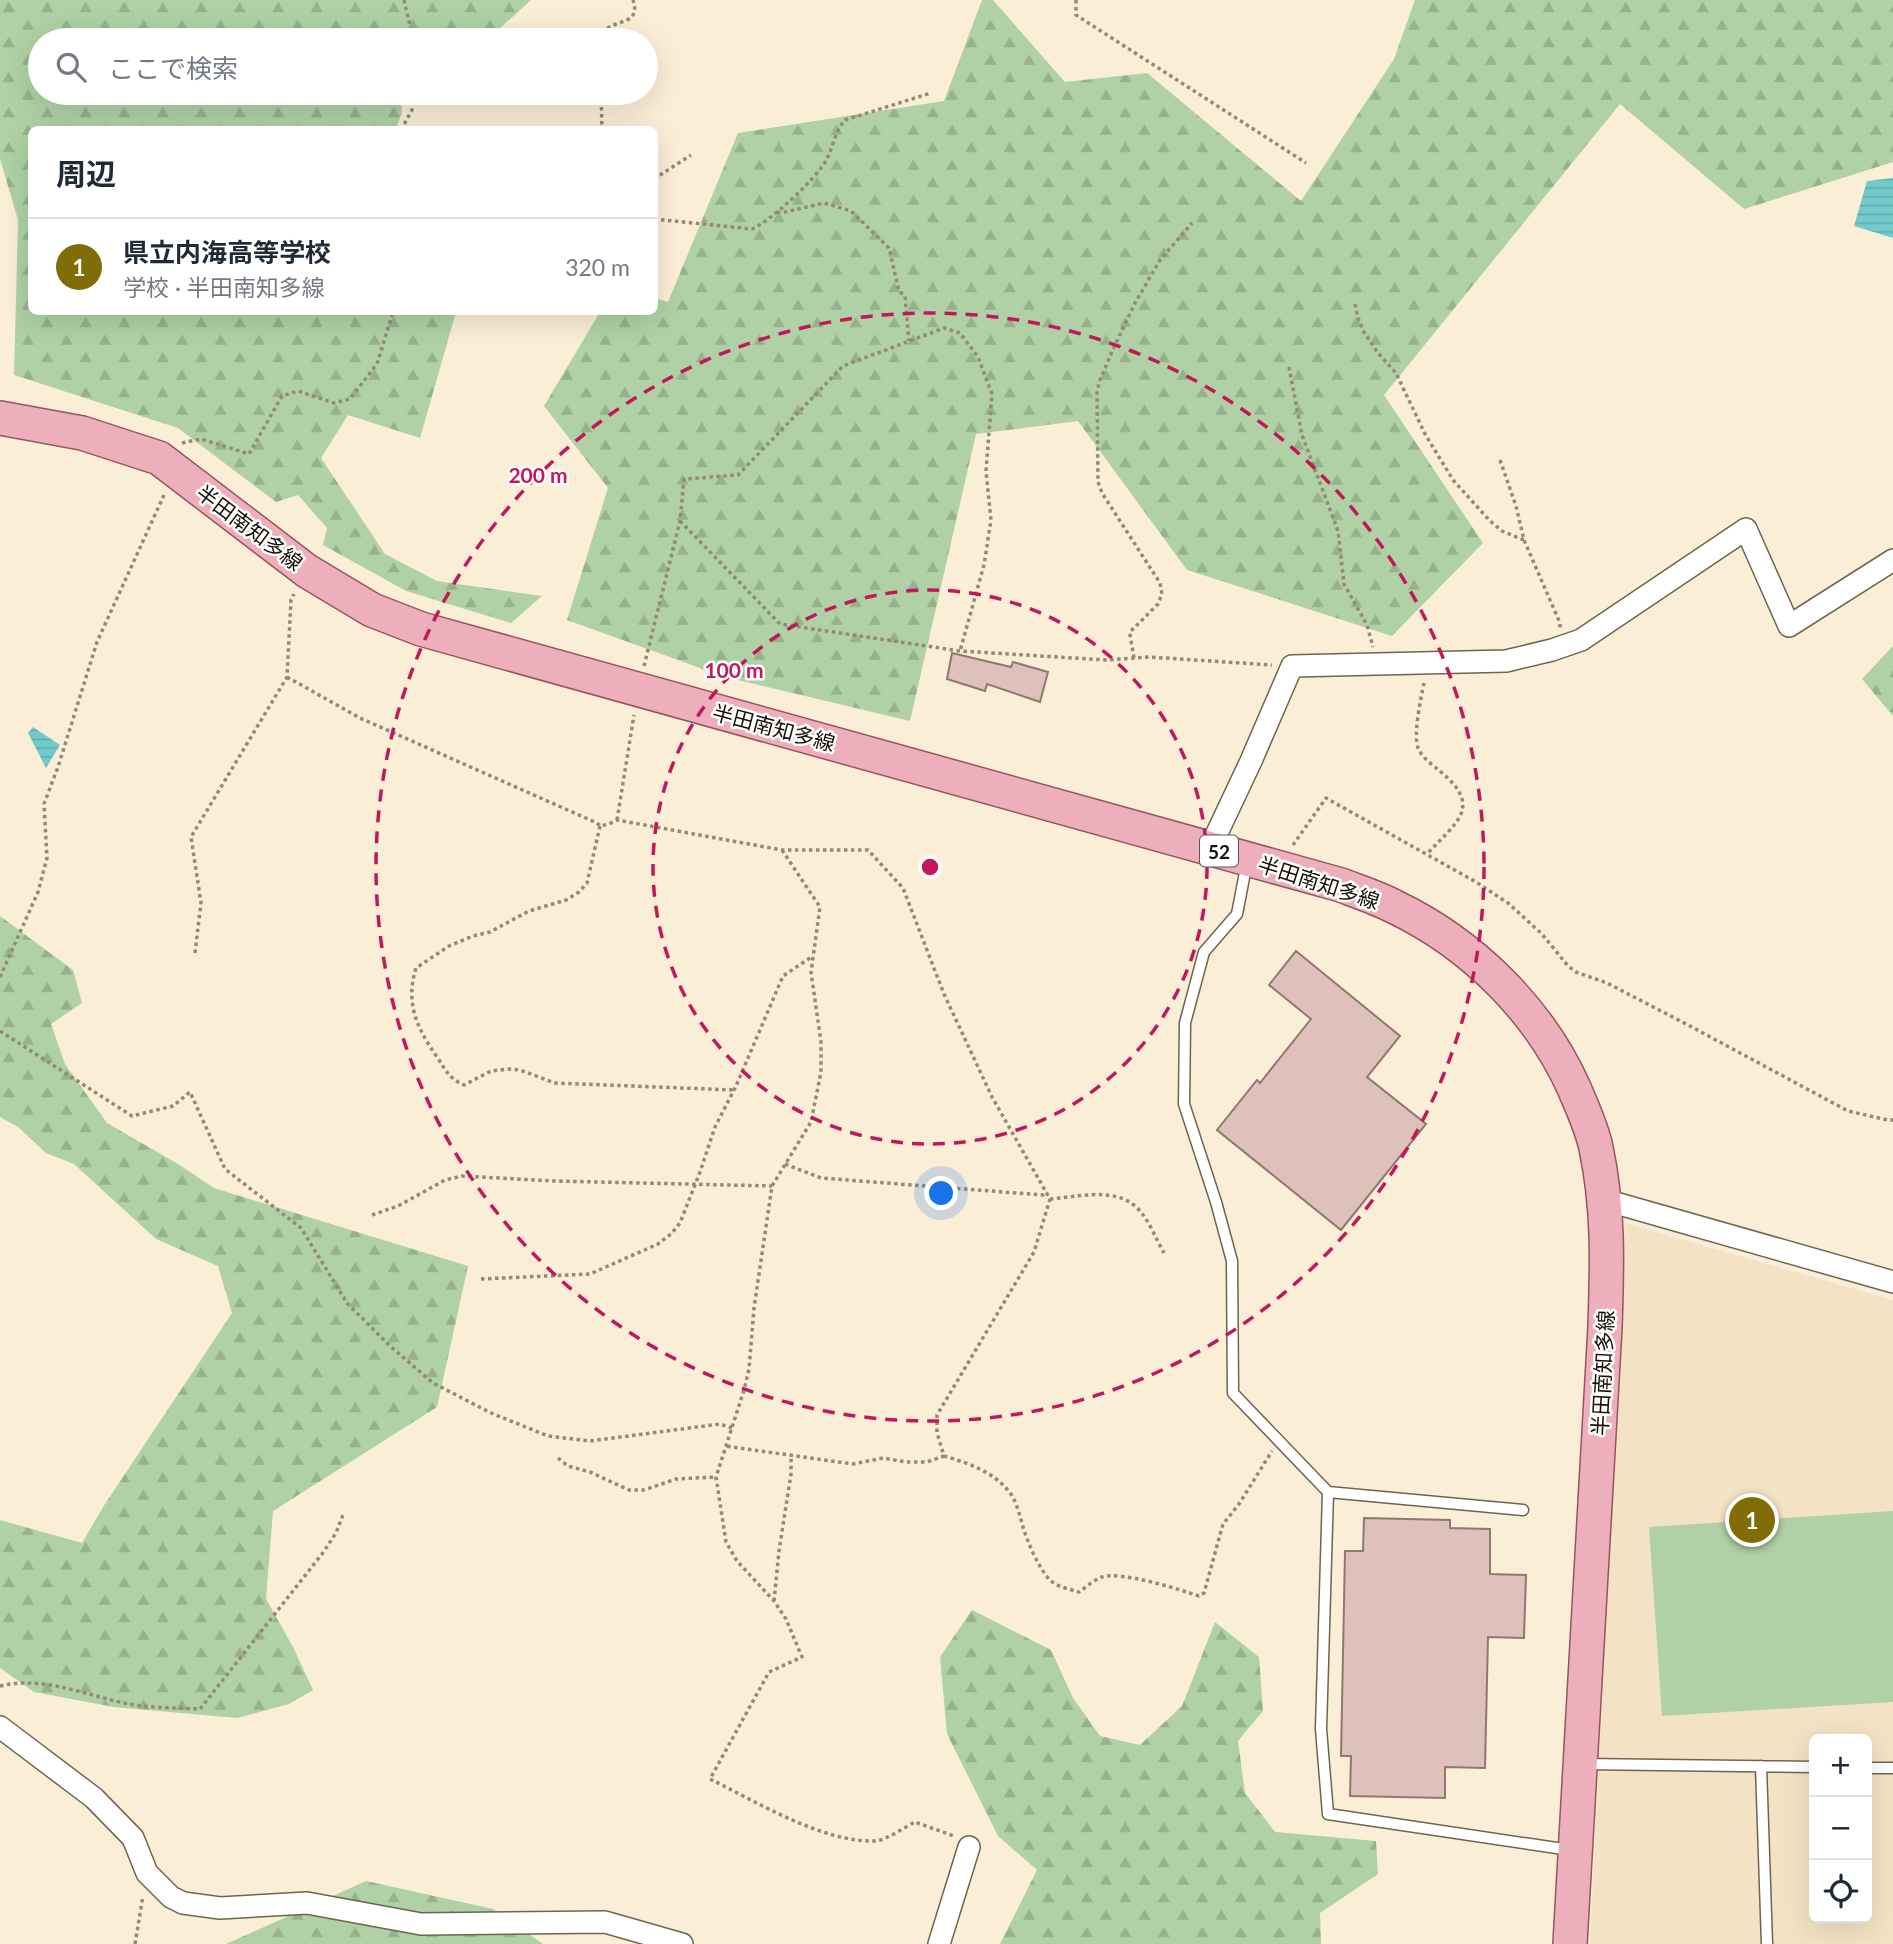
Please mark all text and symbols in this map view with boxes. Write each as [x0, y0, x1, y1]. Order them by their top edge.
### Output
search box [28, 28, 658, 105]
icon: search [52, 48, 90, 86]
text: ここで検索 [108, 52, 238, 84]
text: 周辺 [56, 155, 116, 191]
text: 県立内海高等学校 [123, 236, 331, 268]
text: 1 [72, 253, 86, 281]
text: 320 m [565, 253, 630, 281]
text: 学校 · 半田南知多線 [123, 273, 325, 301]
text: 200 m [508, 462, 568, 487]
street label: 半田南知多線 [192, 479, 308, 575]
text: 100 m [704, 657, 764, 682]
street label: 半田南知多線 [710, 699, 838, 755]
road number: 52 [1200, 836, 1238, 866]
street label: 半田南知多線 [1255, 851, 1383, 913]
centre of rings [918, 855, 942, 879]
your location [924, 1176, 958, 1210]
street label: 半田南知多線 [1586, 1309, 1618, 1437]
pin: 1 [1729, 1494, 1775, 1546]
map controls [1809, 1734, 1872, 1923]
button: + [1809, 1734, 1872, 1797]
button: − [1809, 1797, 1872, 1860]
button: locate [1809, 1860, 1872, 1923]

